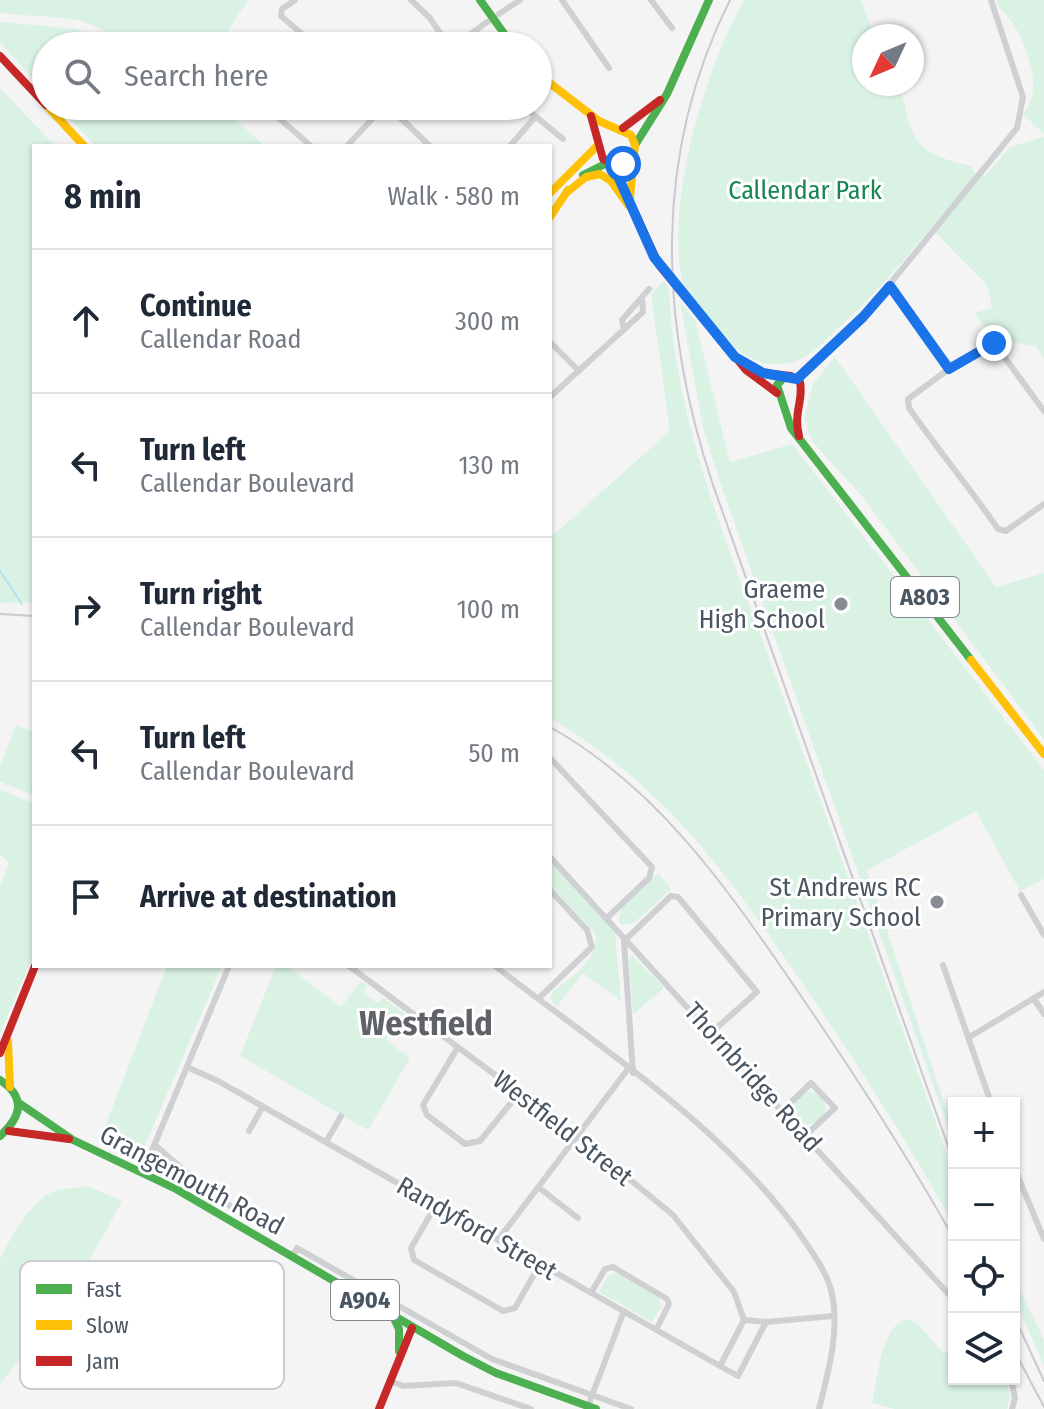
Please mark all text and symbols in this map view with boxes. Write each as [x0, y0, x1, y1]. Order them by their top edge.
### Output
north arrow [852, 24, 924, 96]
search box [32, 32, 552, 120]
icon: search [60, 54, 104, 98]
text: Search here [124, 58, 269, 94]
route start [605, 146, 641, 182]
park label: Callendar Park [728, 175, 883, 206]
text: 8 min [64, 176, 142, 217]
text: Walk · 580 m [388, 181, 520, 212]
text: Continue [140, 288, 252, 324]
icon: ahead [64, 299, 108, 343]
text: 300 m [455, 306, 520, 337]
text: Callendar Road [140, 324, 301, 355]
route end [976, 325, 1012, 361]
text: Turn left [140, 432, 246, 468]
icon: left [64, 443, 108, 487]
text: 130 m [458, 450, 520, 481]
text: Callendar Boulevard [140, 468, 355, 499]
place label: Graeme High School [699, 574, 825, 635]
text: Turn right [140, 576, 262, 612]
road number: A803 [891, 577, 959, 617]
icon: right [64, 587, 108, 631]
text: 100 m [457, 594, 520, 625]
marker: Graeme High School [832, 595, 850, 613]
text: Callendar Boulevard [140, 612, 355, 643]
text: Turn left [140, 720, 246, 756]
icon: left [64, 731, 108, 775]
text: 50 m [468, 738, 520, 769]
text: Callendar Boulevard [140, 756, 355, 787]
place label: St Andrews RC Primary School [761, 872, 921, 933]
icon: arrive [64, 875, 108, 919]
text: Arrive at destination [140, 879, 397, 915]
marker: St Andrews RC Primary School [928, 893, 946, 911]
street label: Thornbridge Road [677, 996, 828, 1158]
district label: Westfield [359, 1003, 493, 1044]
street label: Westfield Street [487, 1064, 639, 1193]
map controls [948, 1097, 1020, 1385]
button: + [948, 1097, 1020, 1169]
street label: Grangemouth Road [95, 1119, 289, 1242]
button: − [948, 1169, 1020, 1241]
street label: Randyford Street [391, 1170, 563, 1287]
button: locate [948, 1241, 1020, 1313]
legend [20, 1261, 284, 1389]
text: Fast [86, 1276, 122, 1303]
road number: A904 [331, 1280, 399, 1320]
text: Slow [86, 1312, 129, 1339]
button: layers [948, 1313, 1020, 1385]
text: Jam [86, 1348, 120, 1375]

